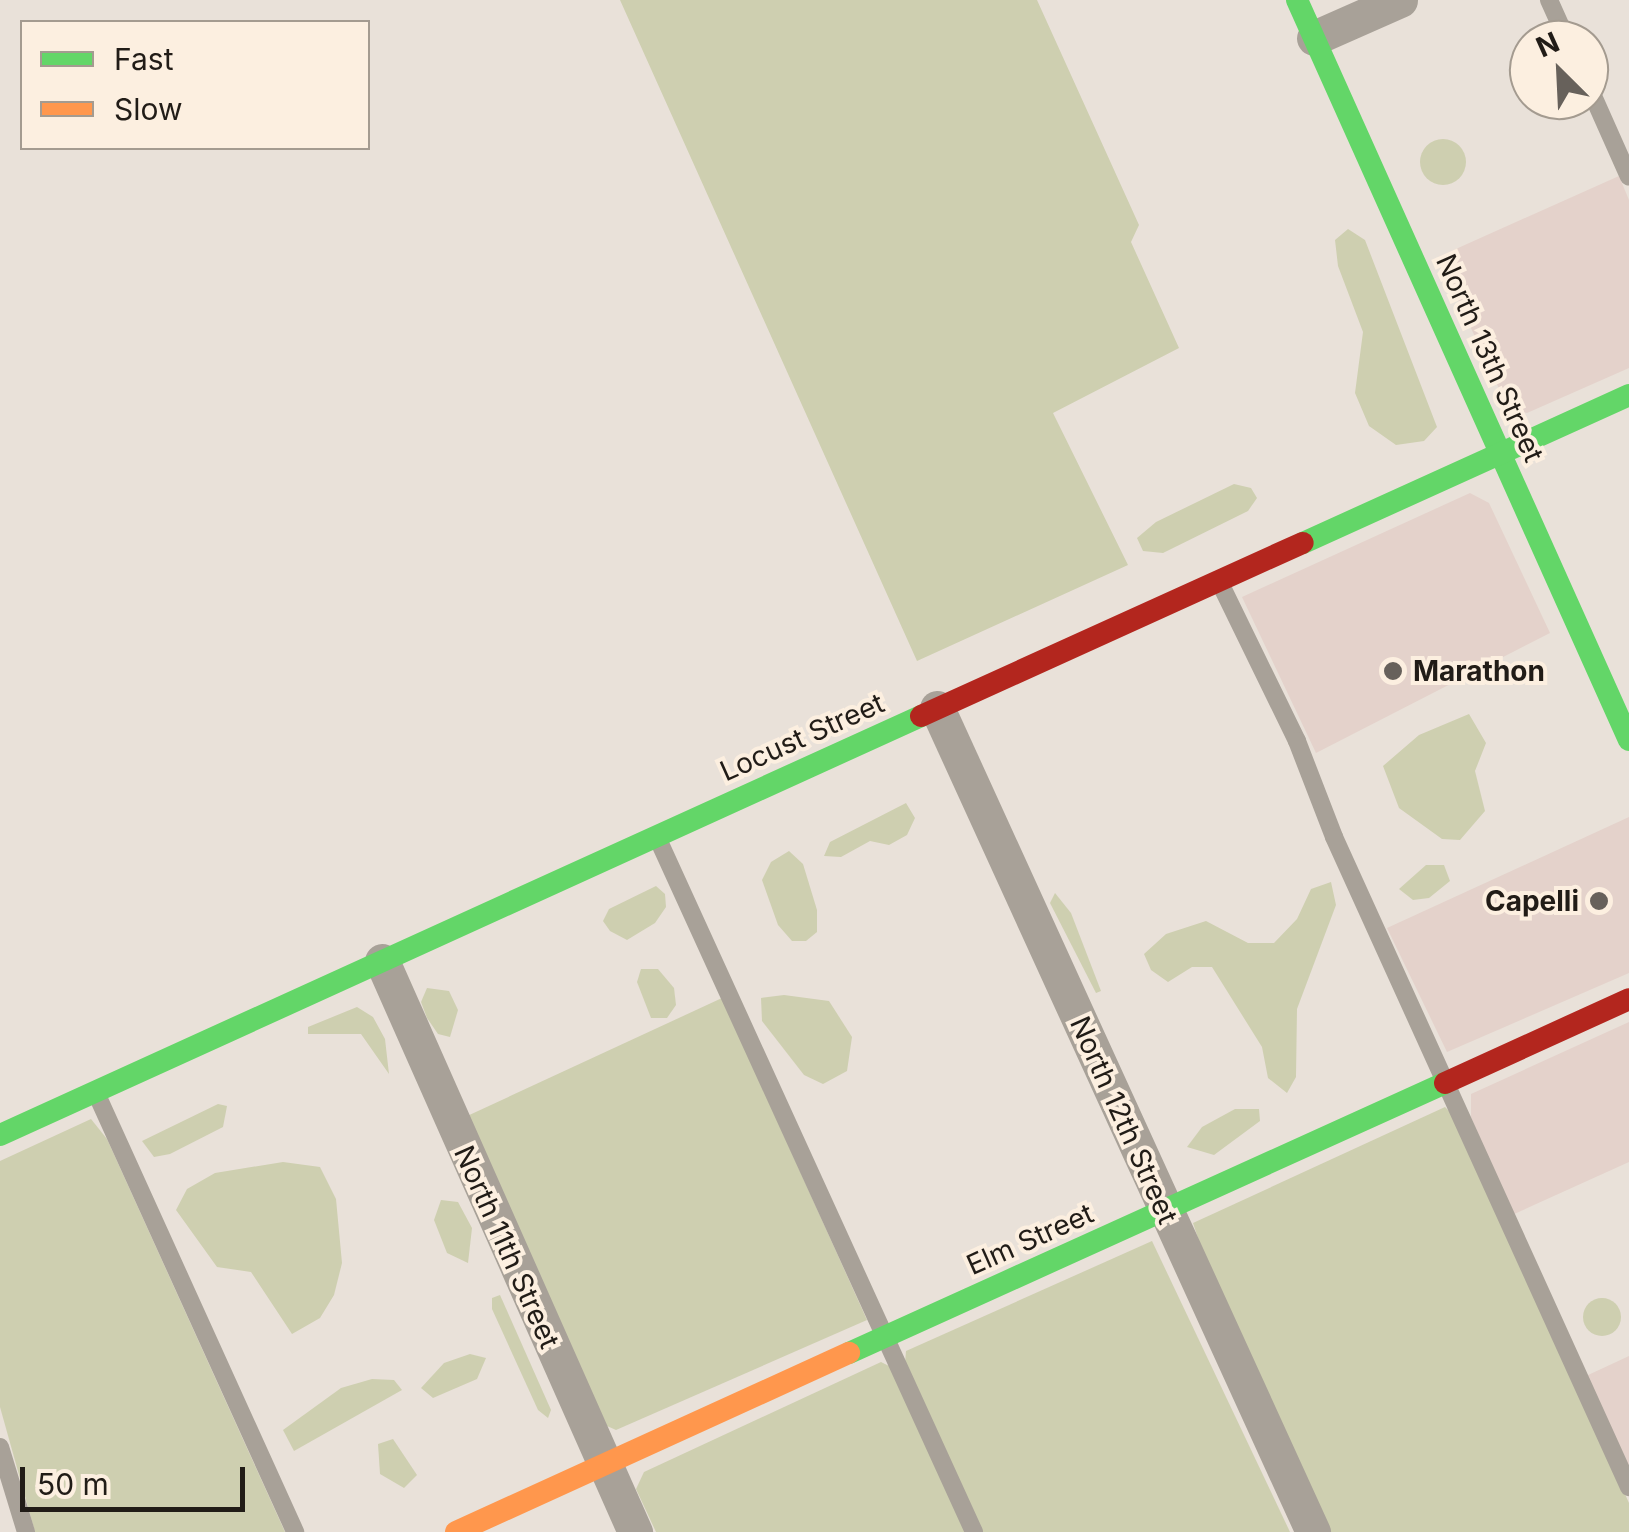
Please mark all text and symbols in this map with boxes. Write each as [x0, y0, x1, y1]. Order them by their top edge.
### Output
legend [20, 20, 370, 150]
north arrow [1509, 20, 1609, 120]
text: N [1531, 25, 1564, 64]
text: Fast [114, 41, 173, 77]
text: Slow [114, 91, 183, 127]
street label: North 13th Street [1429, 249, 1551, 467]
place label: Marathon [1413, 654, 1545, 688]
marker: Marathon [1382, 660, 1404, 682]
street label: Locust Street [715, 686, 889, 788]
place label: Capelli [1485, 884, 1579, 918]
marker: Capelli [1588, 890, 1610, 912]
street label: North 12th Street [1063, 1011, 1185, 1229]
street label: North 11th Street [447, 1140, 567, 1354]
street label: Elm Street [961, 1196, 1099, 1282]
scale bar [25, 1447, 250, 1509]
text: 50 m [37, 1466, 109, 1502]

